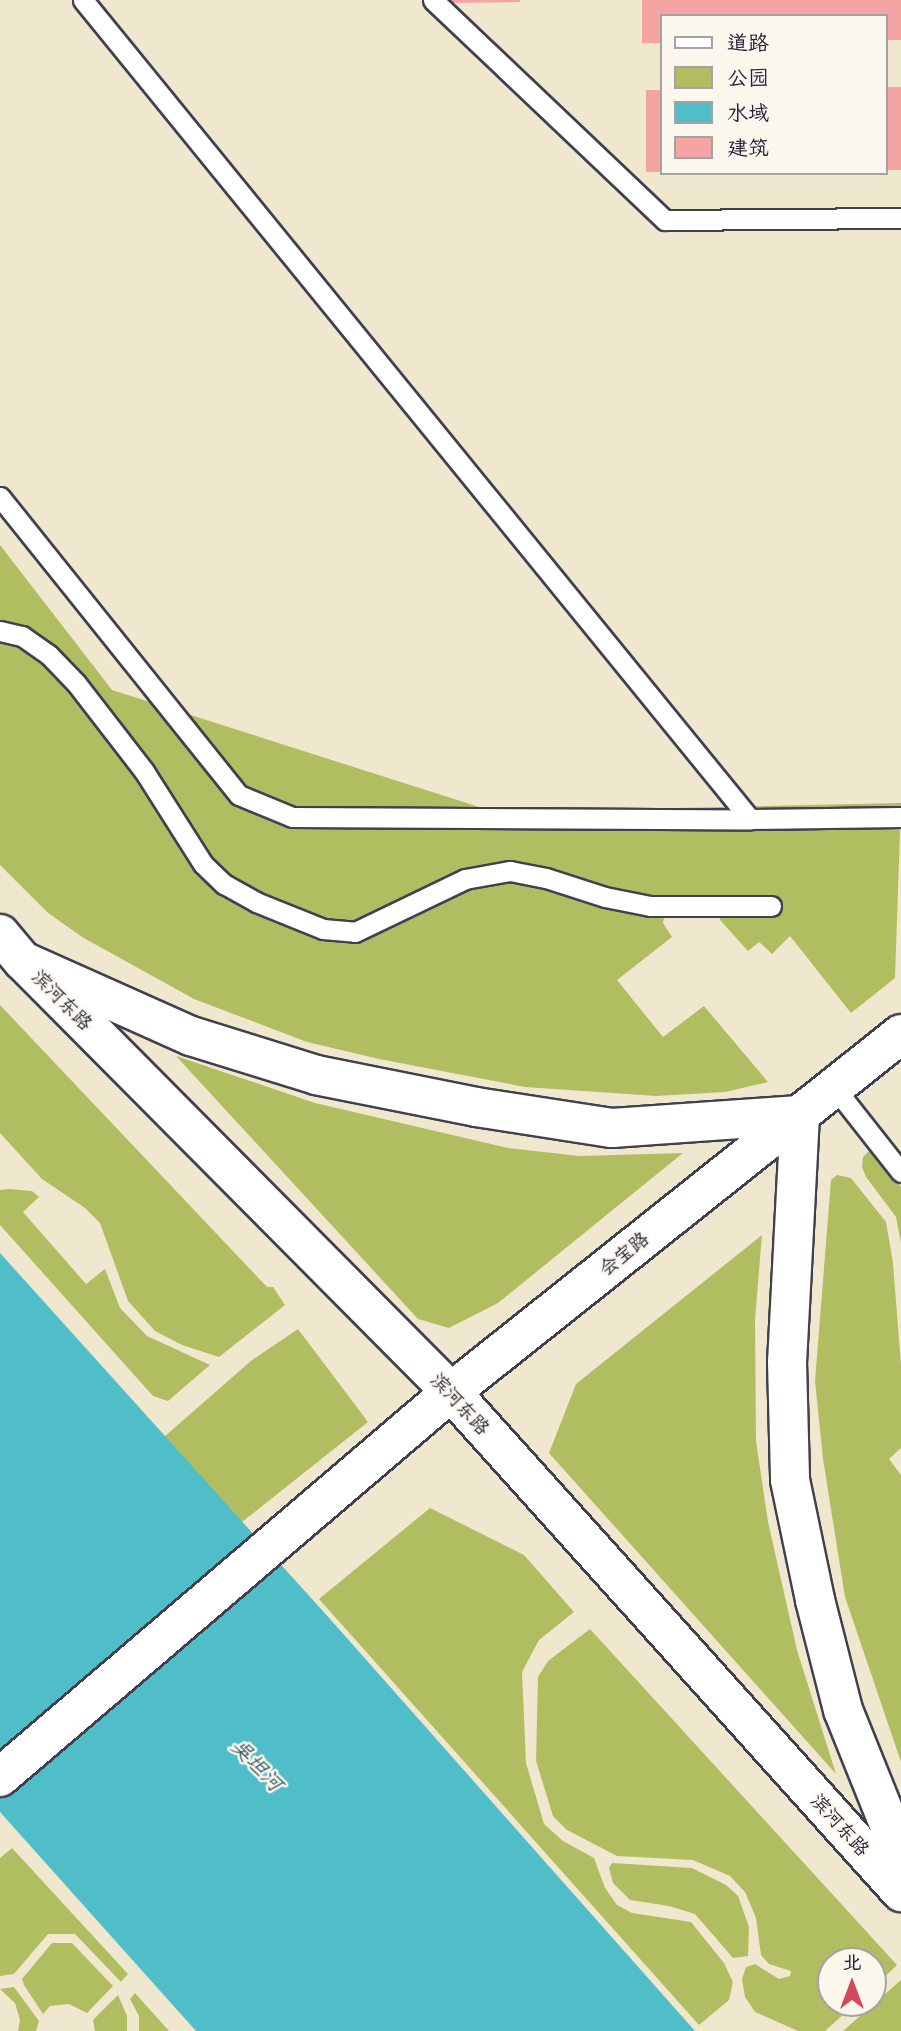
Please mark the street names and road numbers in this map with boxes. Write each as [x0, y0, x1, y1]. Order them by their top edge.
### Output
street label: 滨河东路 [27, 965, 97, 1035]
street label: 会宝路 [595, 1227, 653, 1281]
street label: 滨河东路 [426, 1368, 494, 1440]
street label: 滨河东路 [806, 1789, 874, 1861]

